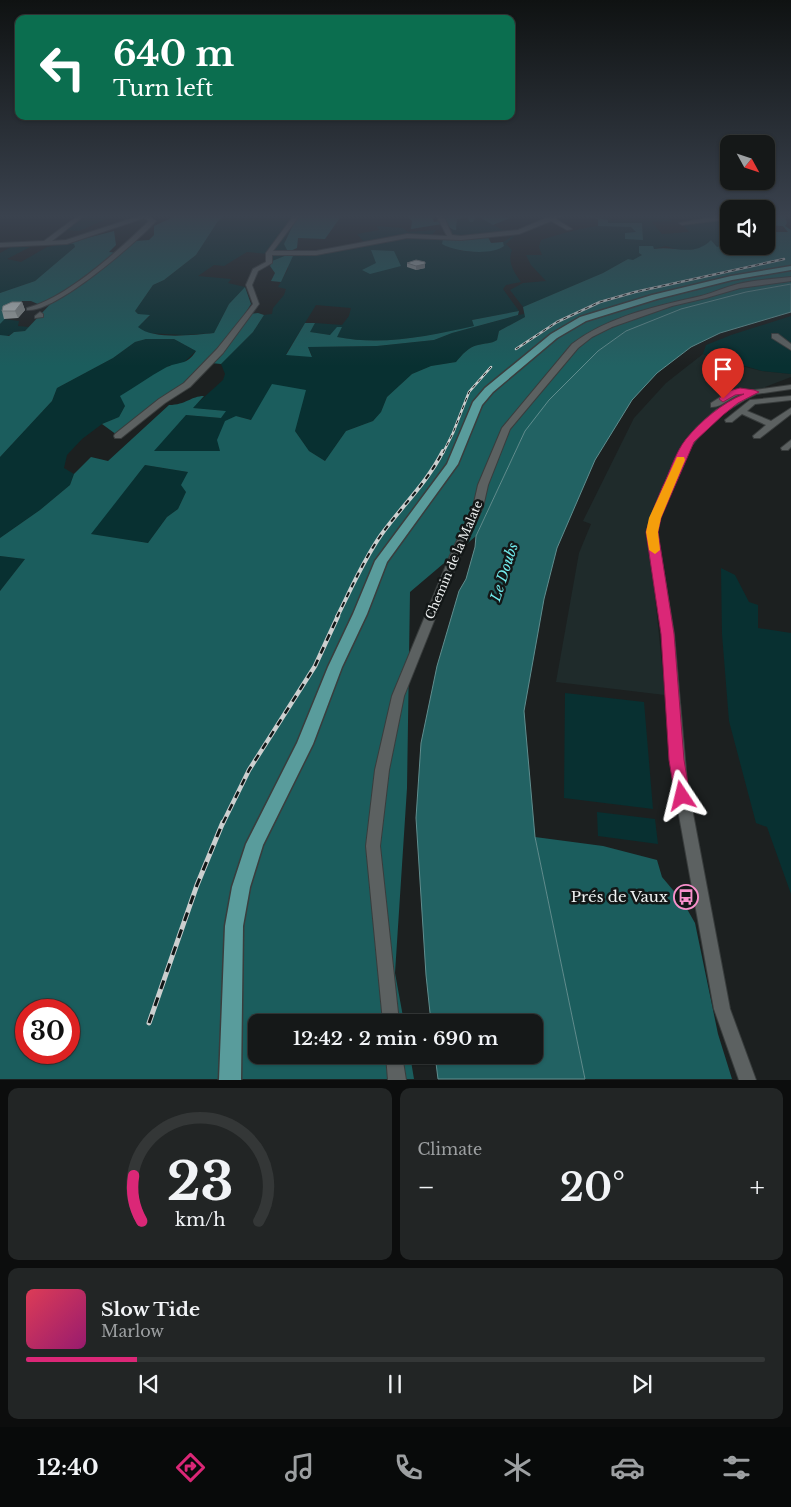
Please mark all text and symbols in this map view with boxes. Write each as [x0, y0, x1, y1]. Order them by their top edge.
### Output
text: 640 m [113, 32, 234, 75]
icon: left [30, 35, 95, 100]
text: Turn left [113, 75, 213, 102]
north arrow [720, 135, 775, 190]
map controls [720, 135, 775, 255]
button: sound [720, 200, 775, 255]
pin [702, 348, 744, 399]
icon: arrive [709, 355, 737, 383]
street label: Chemin de la Malate [422, 498, 485, 621]
water label: Le Doubs [486, 541, 522, 604]
position arrow [655, 769, 707, 821]
bus stop icon: Prés de Vaux [673, 884, 699, 910]
place label: Prés de Vaux [571, 887, 668, 906]
speed limit sign: 30 [15, 999, 80, 1064]
text: 12:42 · 2 min · 690 m [293, 1027, 498, 1050]
text: Climate [418, 1139, 482, 1159]
text: 23 [166, 1150, 233, 1214]
text: 20° [560, 1164, 625, 1211]
text: − [418, 1170, 435, 1205]
text: + [750, 1170, 765, 1205]
text: km/h [174, 1209, 225, 1231]
text: Slow Tide [101, 1298, 200, 1321]
text: Marlow [101, 1321, 164, 1341]
icon: previous [135, 1370, 163, 1398]
icon: pause [381, 1370, 409, 1398]
icon: next [628, 1370, 656, 1398]
icon: directions [173, 1450, 208, 1485]
icon: music [282, 1450, 317, 1485]
icon: phone [391, 1450, 426, 1485]
icon: climate [500, 1450, 535, 1485]
icon: car [610, 1450, 645, 1485]
icon: filters [719, 1450, 754, 1485]
text: 12:40 [37, 1454, 99, 1481]

